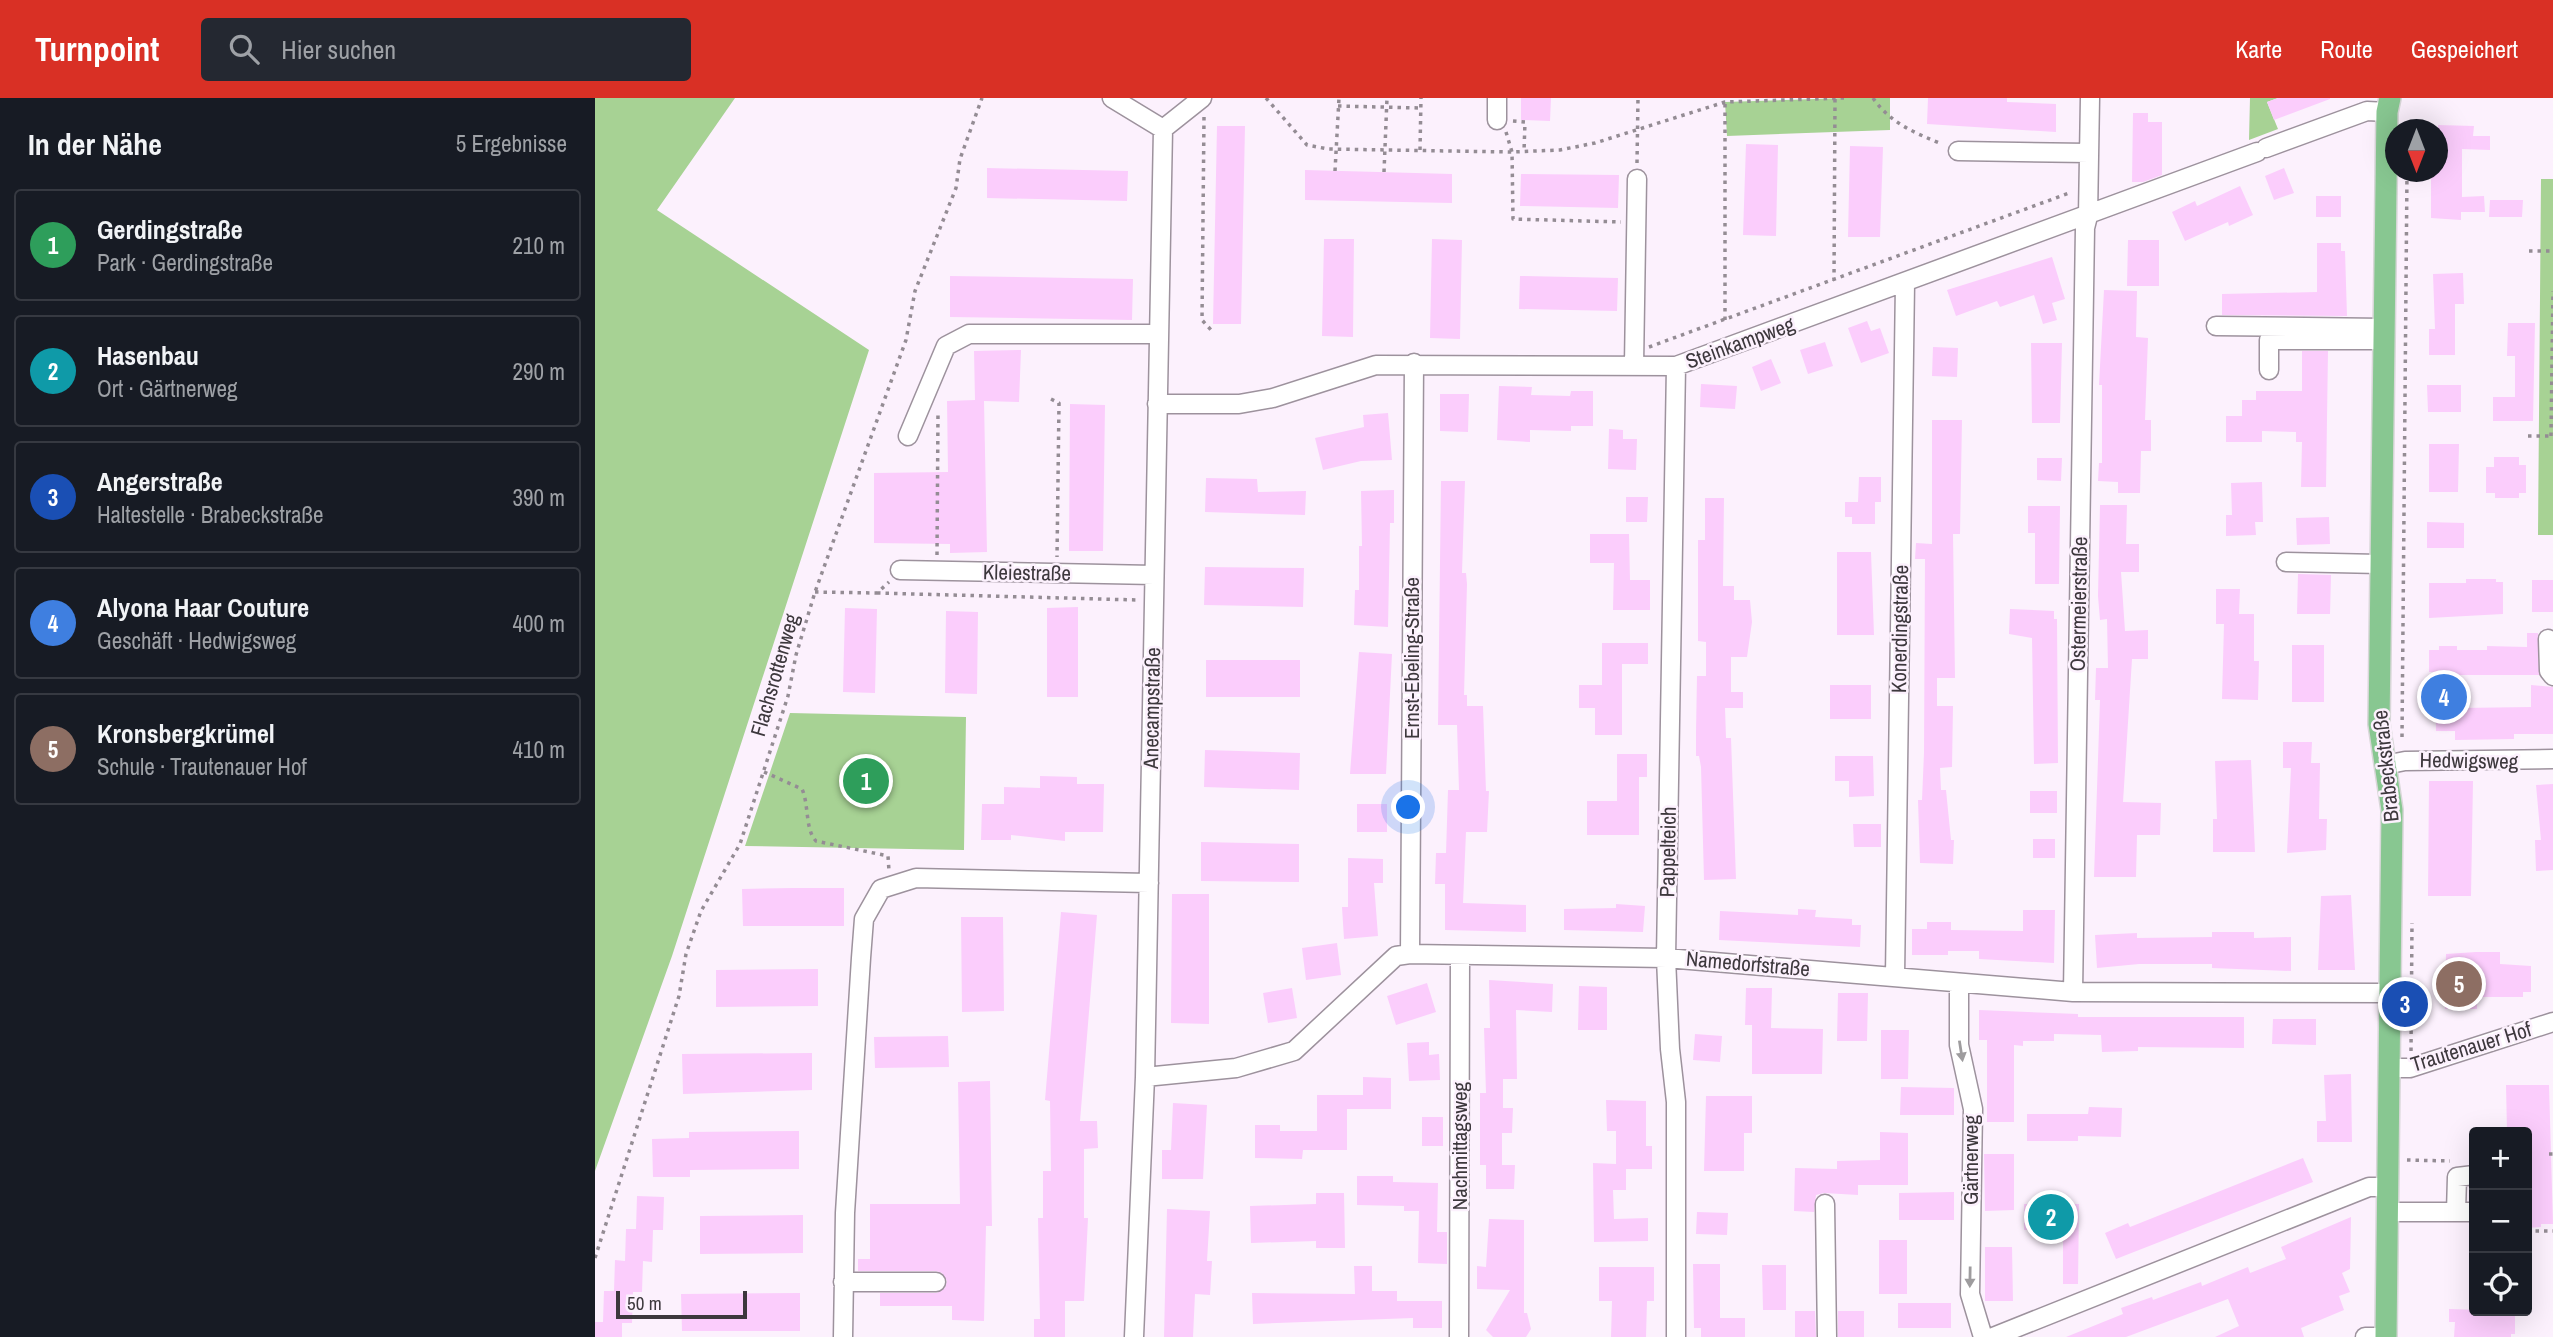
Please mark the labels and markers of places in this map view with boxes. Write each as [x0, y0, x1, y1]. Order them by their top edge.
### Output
pin: 4 [2421, 671, 2467, 723]
pin: 1 [843, 755, 889, 807]
pin: 5 [2436, 958, 2482, 1010]
pin: 3 [2382, 978, 2428, 1030]
pin: 2 [2028, 1191, 2074, 1243]

